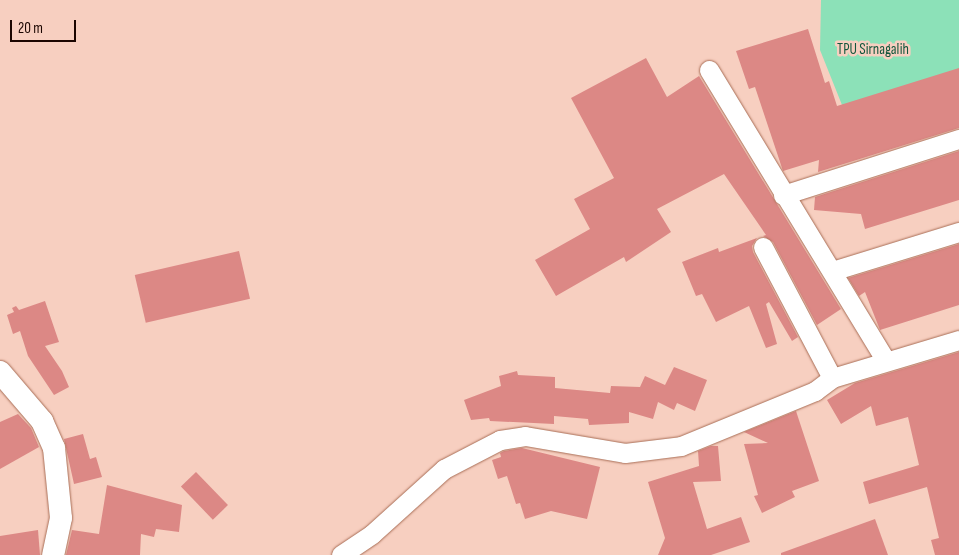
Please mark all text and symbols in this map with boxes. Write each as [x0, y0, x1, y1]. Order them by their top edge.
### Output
scale bar [12, 10, 79, 42]
text: 20 m [18, 19, 43, 38]
park label: TPU Sirnagalih [837, 41, 909, 59]

